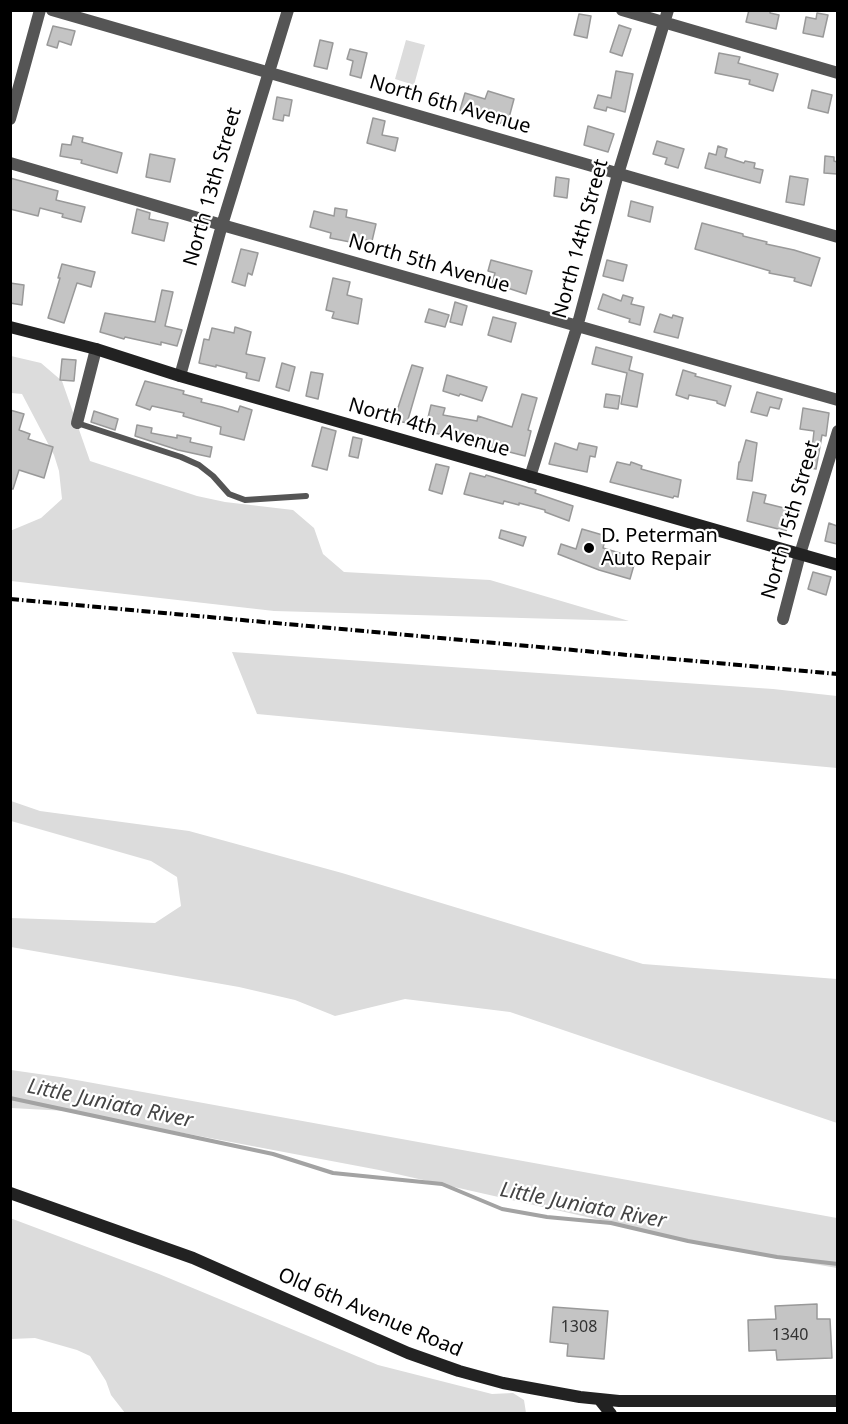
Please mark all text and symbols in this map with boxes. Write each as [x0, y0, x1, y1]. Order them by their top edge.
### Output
street label: North 6th Avenue [367, 70, 533, 140]
street label: North 13th Street [179, 105, 247, 269]
street label: North 14th Street [548, 157, 614, 321]
street label: North 5th Avenue [346, 229, 512, 299]
street label: North 4th Avenue [346, 393, 512, 463]
street label: North 15th Street [757, 438, 825, 602]
place label: D. Peterman Auto Repair [601, 524, 718, 571]
marker: D. Peterman Auto Repair [582, 541, 596, 555]
water label: Little Juniata River [25, 1074, 195, 1134]
water label: Little Juniata River [498, 1178, 668, 1234]
street label: Old 6th Avenue Road [274, 1263, 466, 1363]
house number: 1308 [561, 1317, 597, 1337]
house number: 1340 [772, 1325, 808, 1345]

